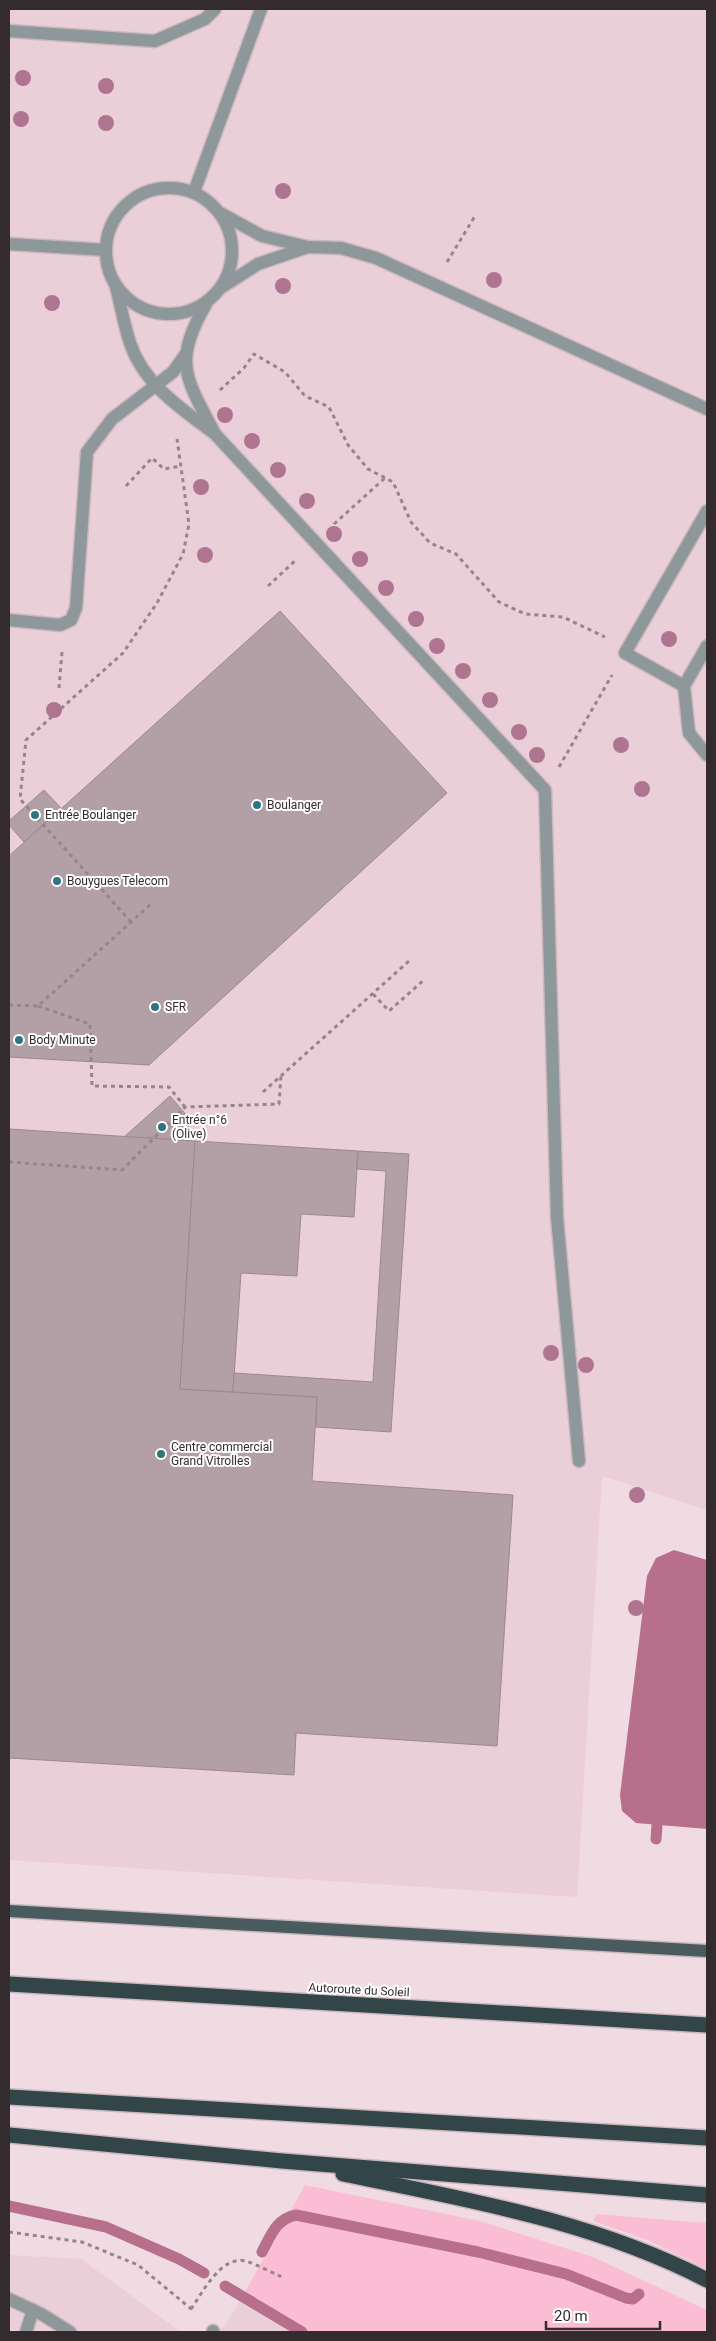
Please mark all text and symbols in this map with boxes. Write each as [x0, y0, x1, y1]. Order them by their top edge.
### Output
place label: Boulanger [267, 798, 321, 812]
marker: Boulanger [251, 799, 263, 811]
place label: Entrée Boulanger [45, 808, 136, 822]
marker: Entrée Boulanger [29, 809, 41, 821]
place label: Bouygues Telecom [67, 874, 168, 888]
marker: Bouygues Telecom [51, 875, 63, 887]
place label: SFR [165, 1000, 187, 1014]
marker: SFR [149, 1001, 161, 1013]
place label: Body Minute [29, 1033, 96, 1047]
marker: Body Minute [13, 1034, 25, 1046]
place label: Entrée n°6 (Olive) [172, 1113, 227, 1141]
marker: Entrée n°6 (Olive) [156, 1121, 168, 1133]
place label: Centre commercial Grand Vitrolles [171, 1440, 272, 1468]
marker: Centre commercial Grand Vitrolles [155, 1448, 167, 1460]
street label: Autoroute du Soleil [308, 1980, 410, 2000]
scale bar [546, 2298, 660, 2330]
text: 20 m [554, 2307, 588, 2325]

